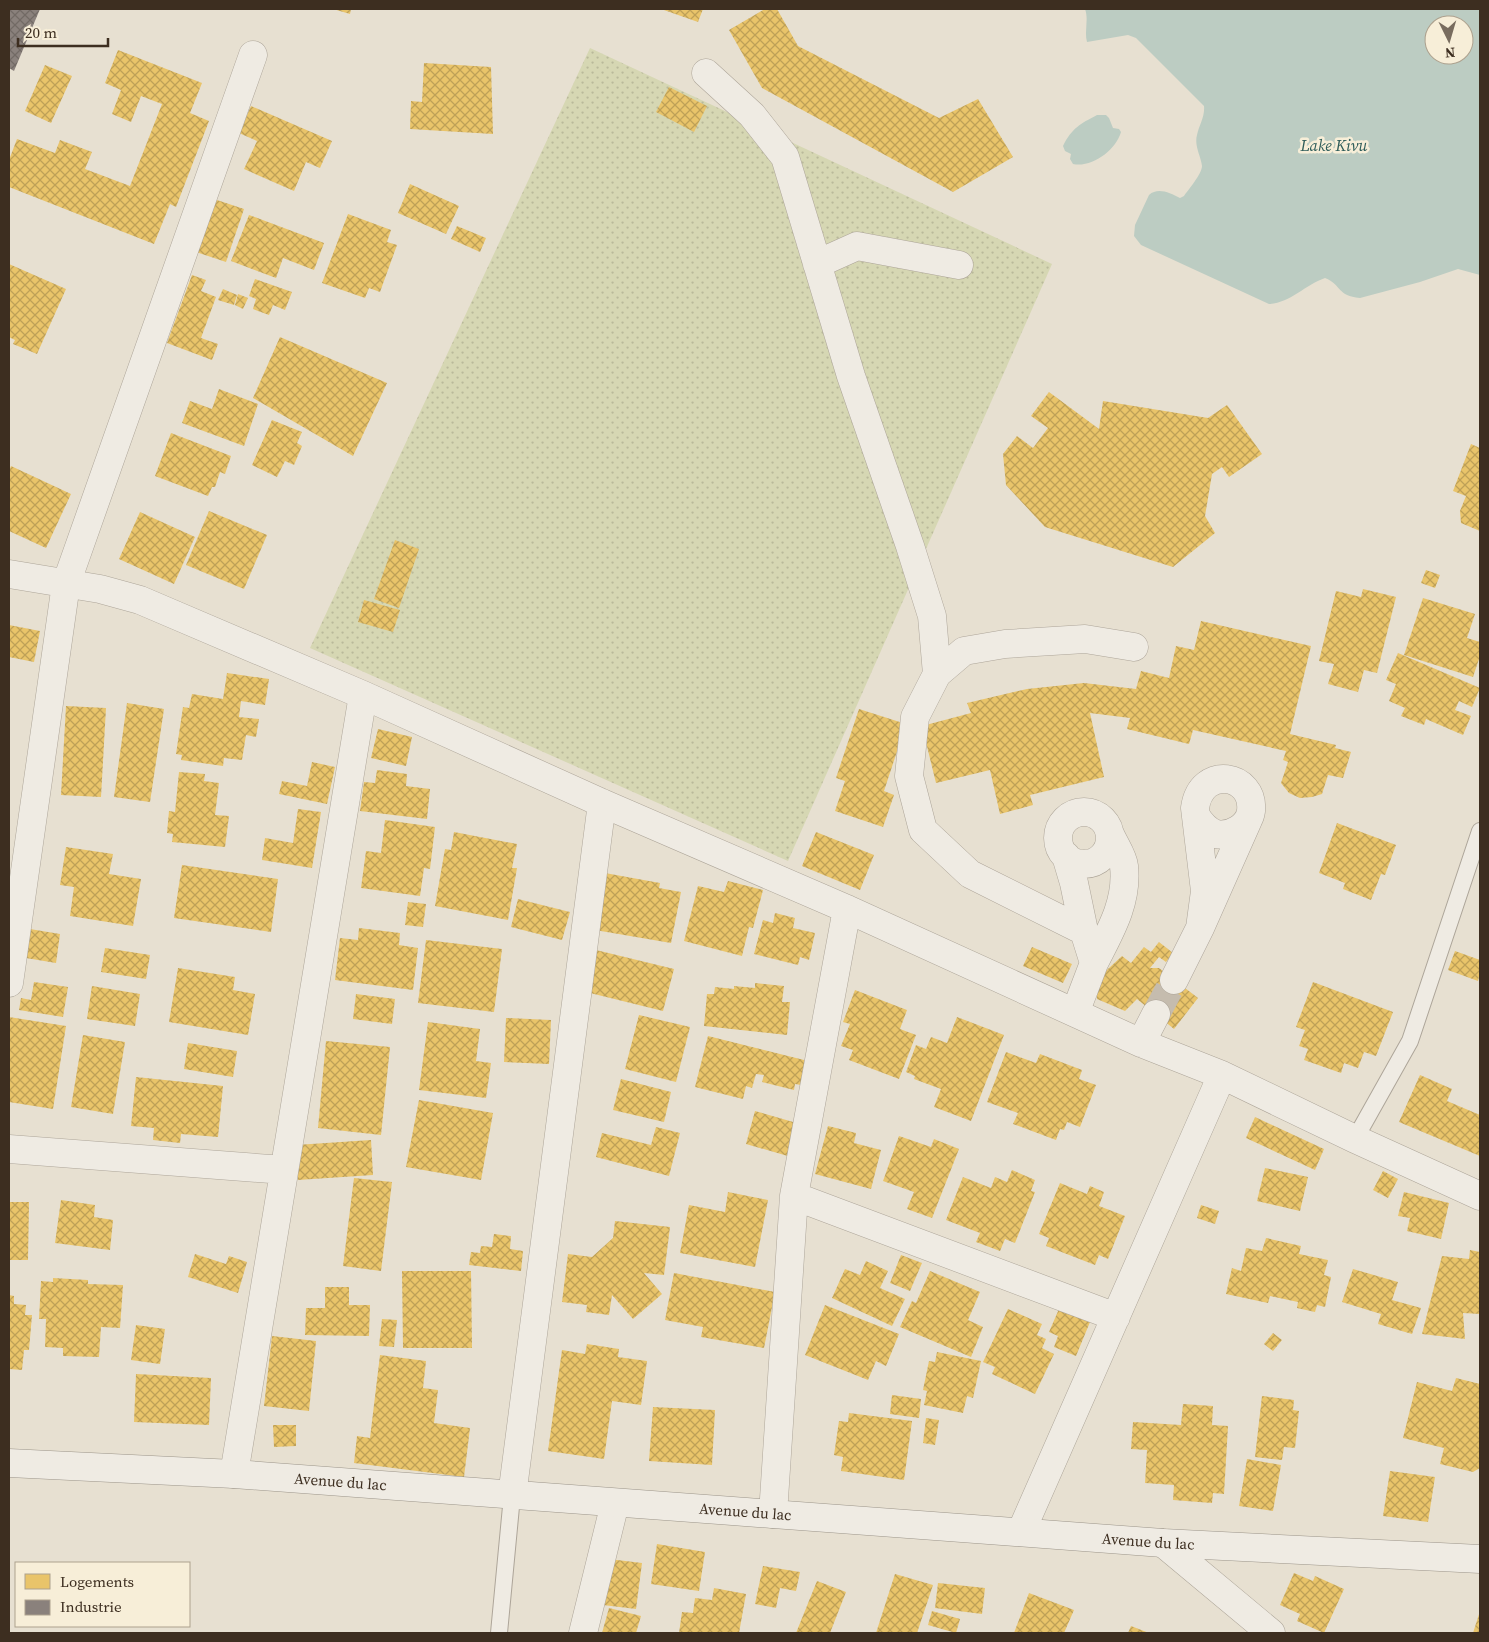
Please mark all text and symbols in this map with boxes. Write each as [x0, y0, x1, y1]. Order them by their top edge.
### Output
scale bar [18, 15, 108, 47]
north arrow [1424, 15, 1474, 65]
text: 20 m [25, 22, 57, 43]
text: N [1444, 43, 1456, 63]
water label: Lake Kivu [1299, 134, 1368, 156]
street label: Avenue du lac [293, 1468, 387, 1495]
street label: Avenue du lac [698, 1498, 792, 1525]
street label: Avenue du lac [1101, 1527, 1195, 1555]
legend [15, 1562, 190, 1627]
text: Logements [60, 1571, 134, 1592]
text: Industrie [60, 1596, 122, 1617]

